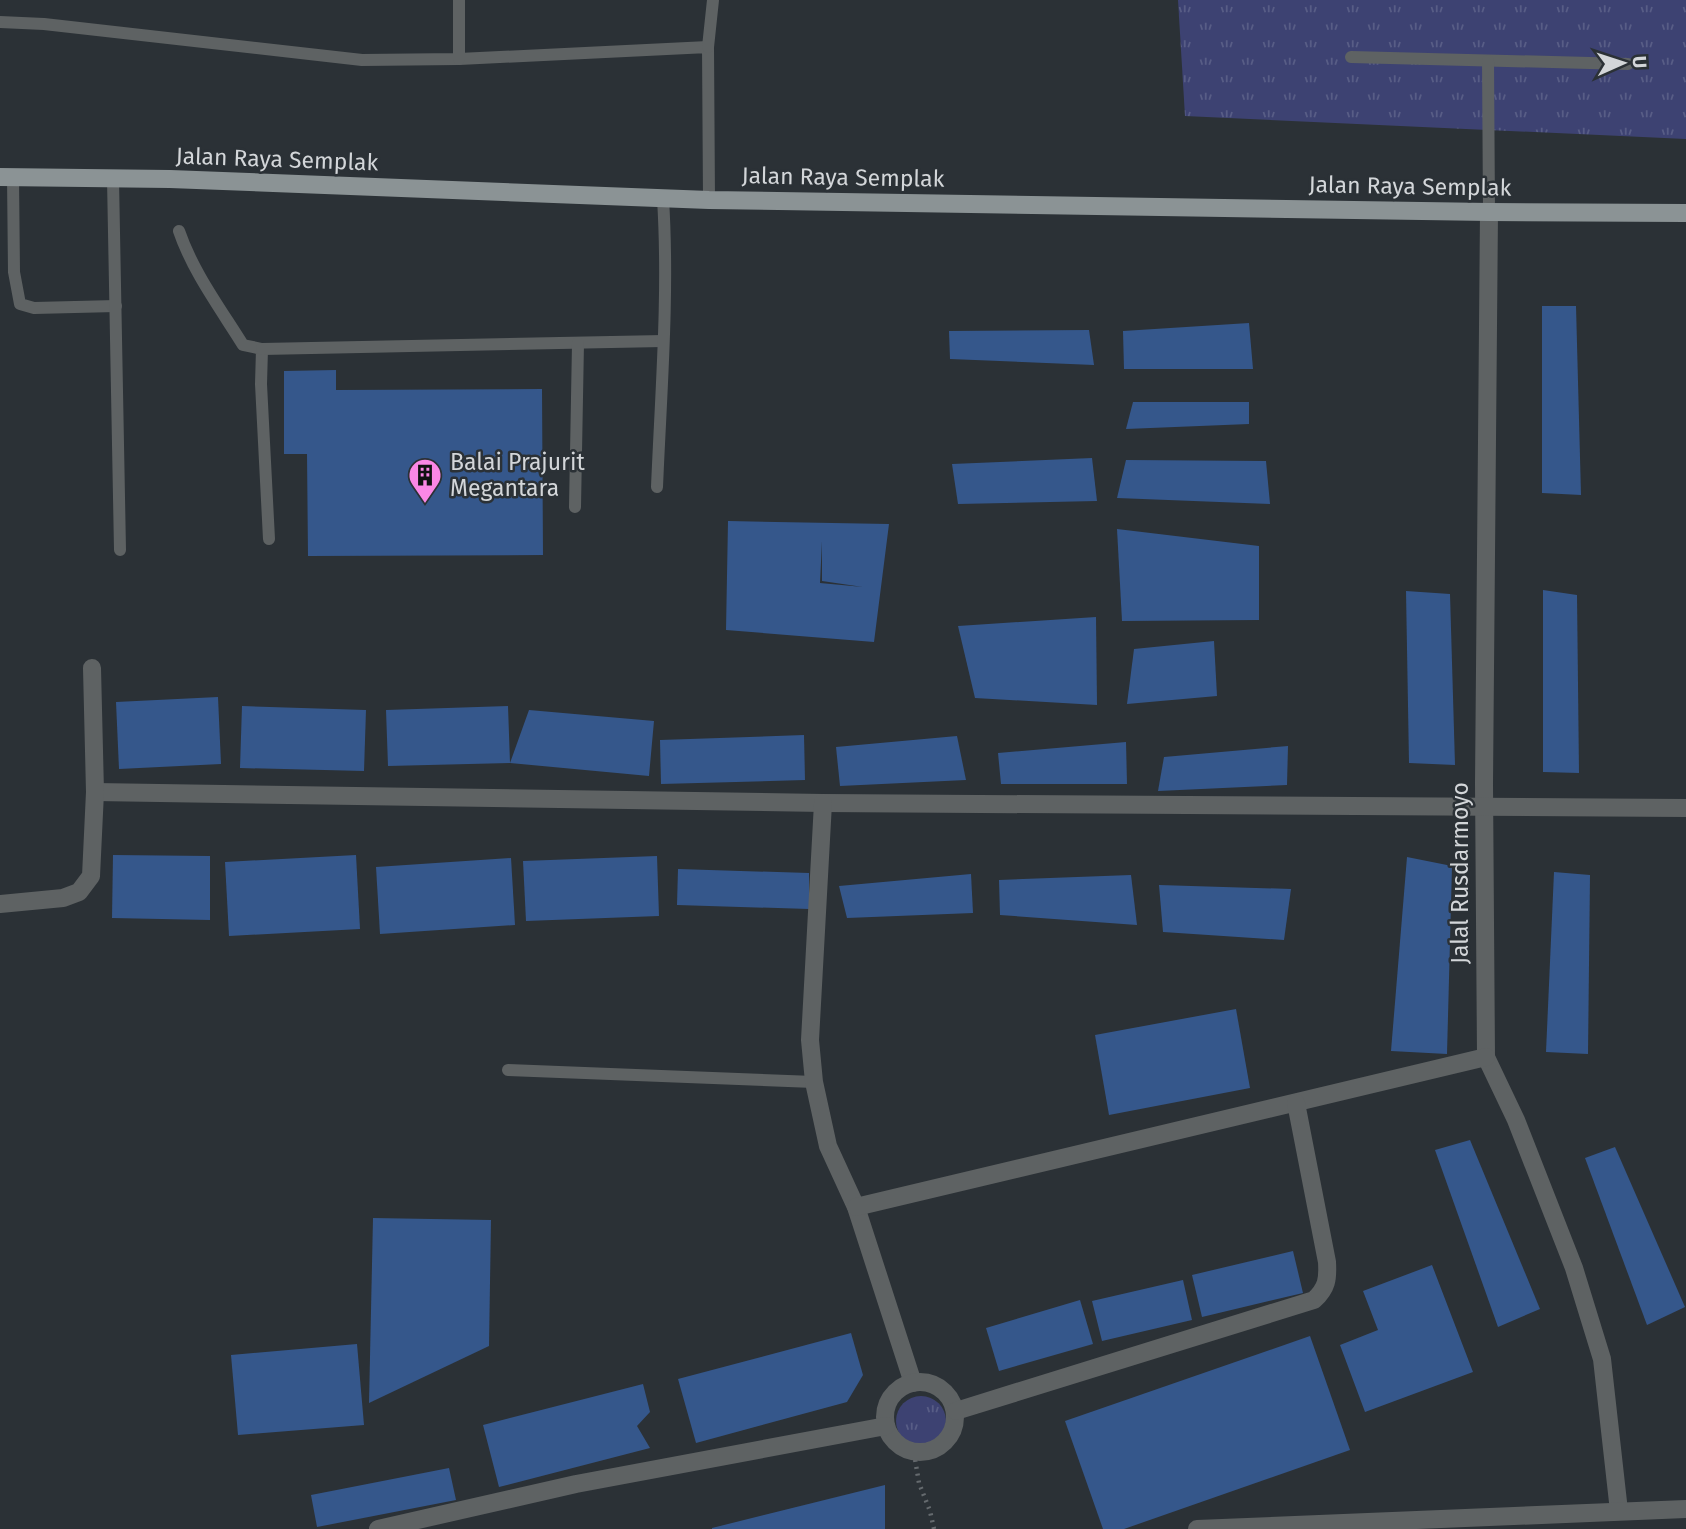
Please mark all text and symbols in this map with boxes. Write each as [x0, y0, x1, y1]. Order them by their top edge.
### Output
north arrow [1588, 28, 1658, 98]
text: U [1628, 55, 1651, 69]
street label: Jalan Raya Semplak [175, 141, 379, 177]
street label: Jalan Raya Semplak [741, 161, 945, 193]
street label: Jalan Raya Semplak [1308, 170, 1512, 202]
place label: Balai Prajurit Megantara [450, 448, 585, 502]
building icon: Balai Prajurit Megantara [406, 456, 444, 505]
street label: Jalal Rusdarmoyo [1446, 782, 1474, 964]

